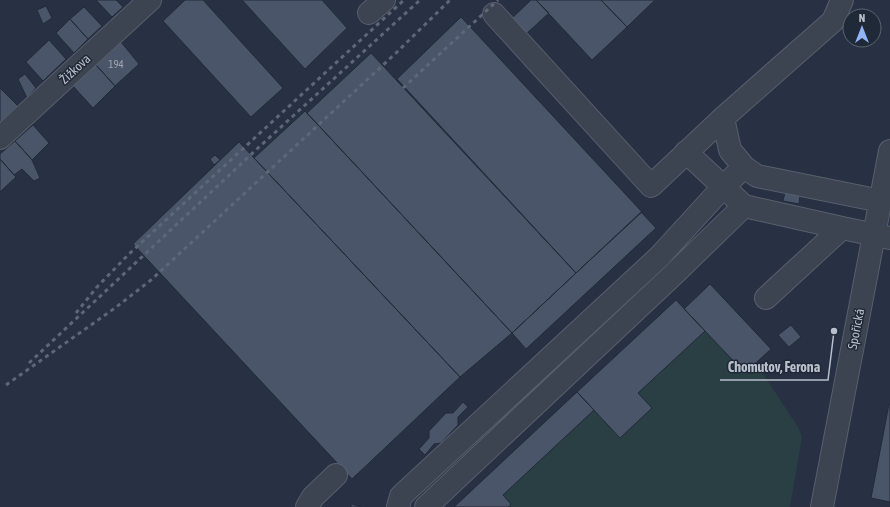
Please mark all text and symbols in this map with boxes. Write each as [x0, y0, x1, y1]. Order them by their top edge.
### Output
north arrow [842, 8, 882, 48]
text: N [859, 12, 865, 24]
street label: Žižkova [57, 51, 93, 87]
house number: 194 [108, 58, 124, 70]
street label: Spořická [845, 307, 867, 351]
callout: Chomutov, Ferona [720, 354, 828, 380]
text: Chomutov, Ferona [728, 359, 821, 375]

